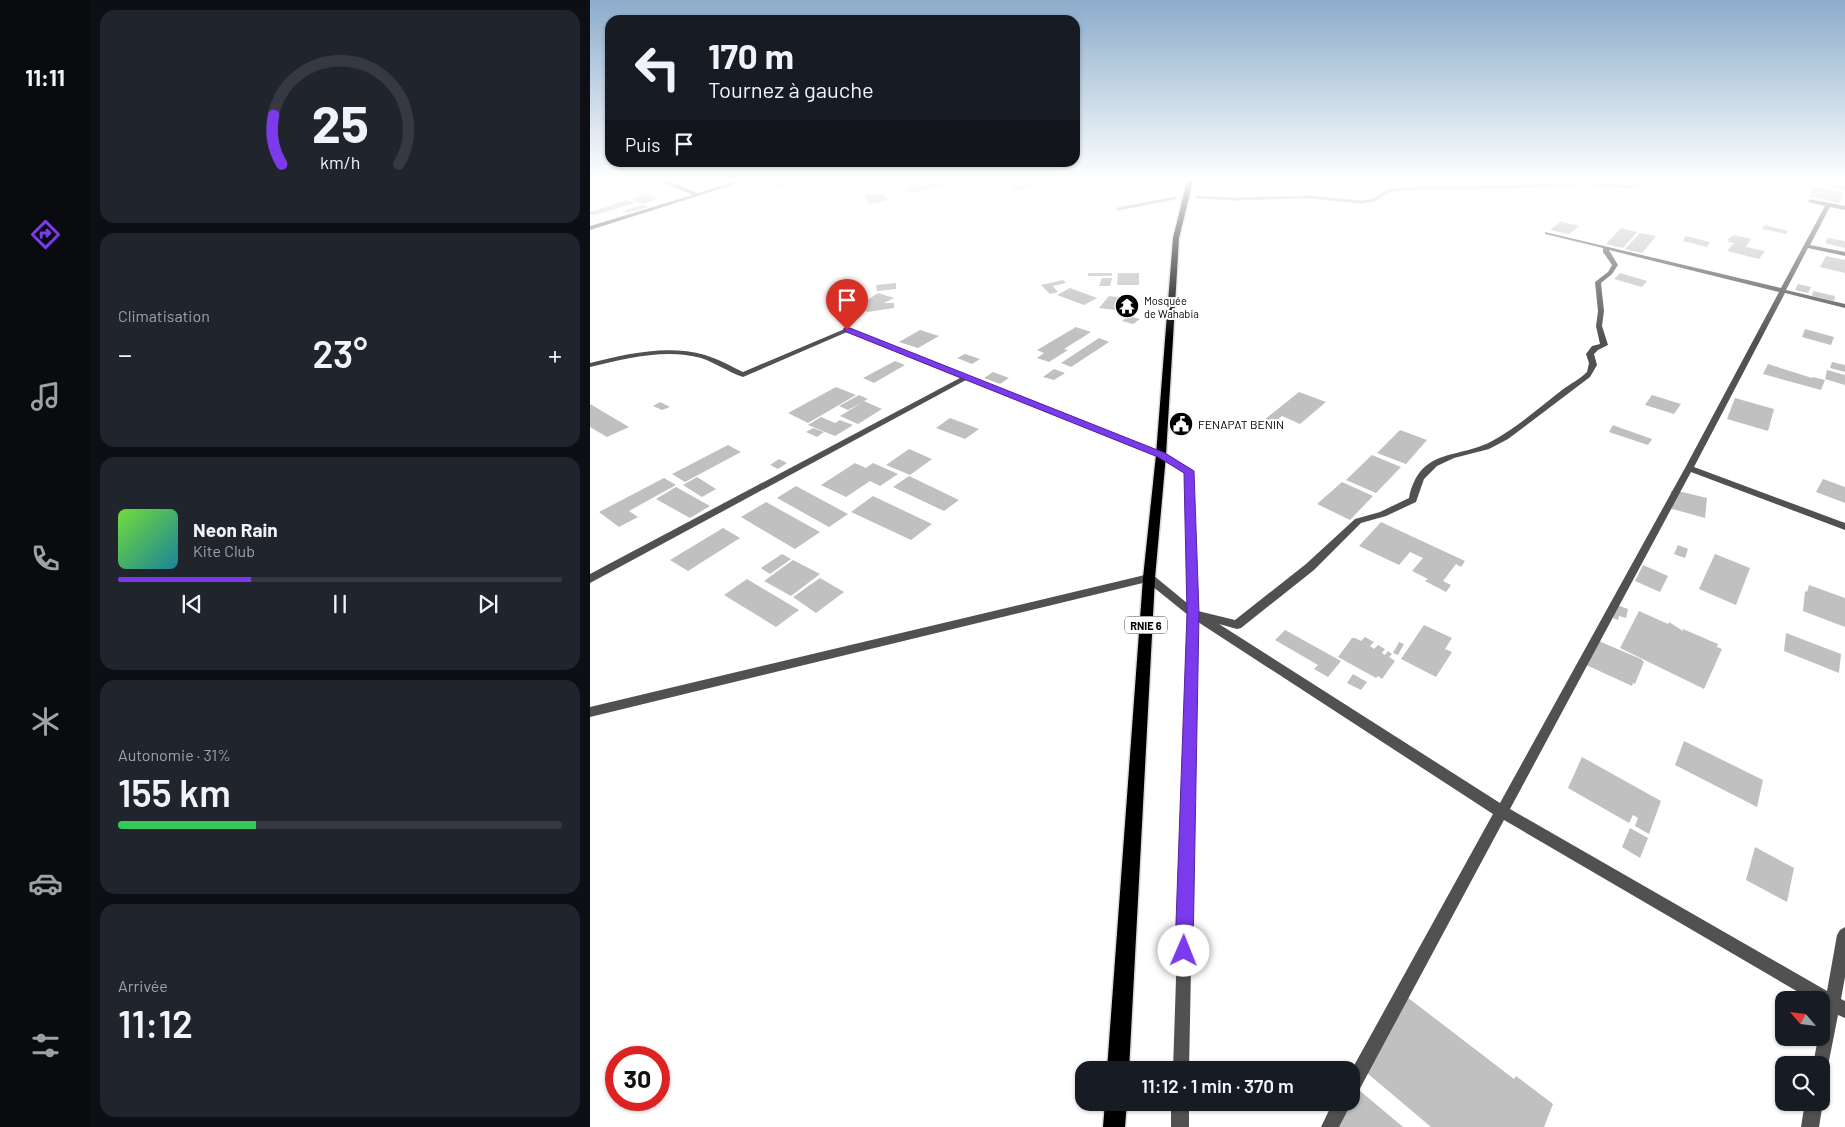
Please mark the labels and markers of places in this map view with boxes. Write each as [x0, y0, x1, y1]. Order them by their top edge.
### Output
pin [826, 279, 868, 330]
temple icon: Mosquée de Wahabia [1114, 293, 1140, 319]
place label: Mosquée de Wahabia [1144, 294, 1199, 320]
public building icon: FENAPAT BENIN [1168, 411, 1194, 437]
place label: FENAPAT BENIN [1198, 417, 1284, 431]

